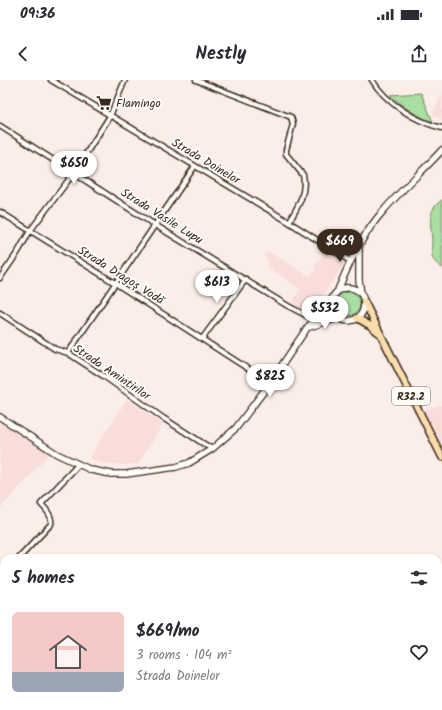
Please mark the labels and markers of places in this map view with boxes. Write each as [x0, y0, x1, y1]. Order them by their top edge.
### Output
supermarket icon: Flamingo [95, 94, 113, 112]
place label: Flamingo [116, 94, 161, 113]
pin: $650 [50, 151, 98, 185]
pin: $669 [316, 229, 364, 263]
pin: $613 [193, 270, 241, 304]
pin: $532 [301, 296, 349, 330]
pin: $825 [246, 364, 294, 398]

